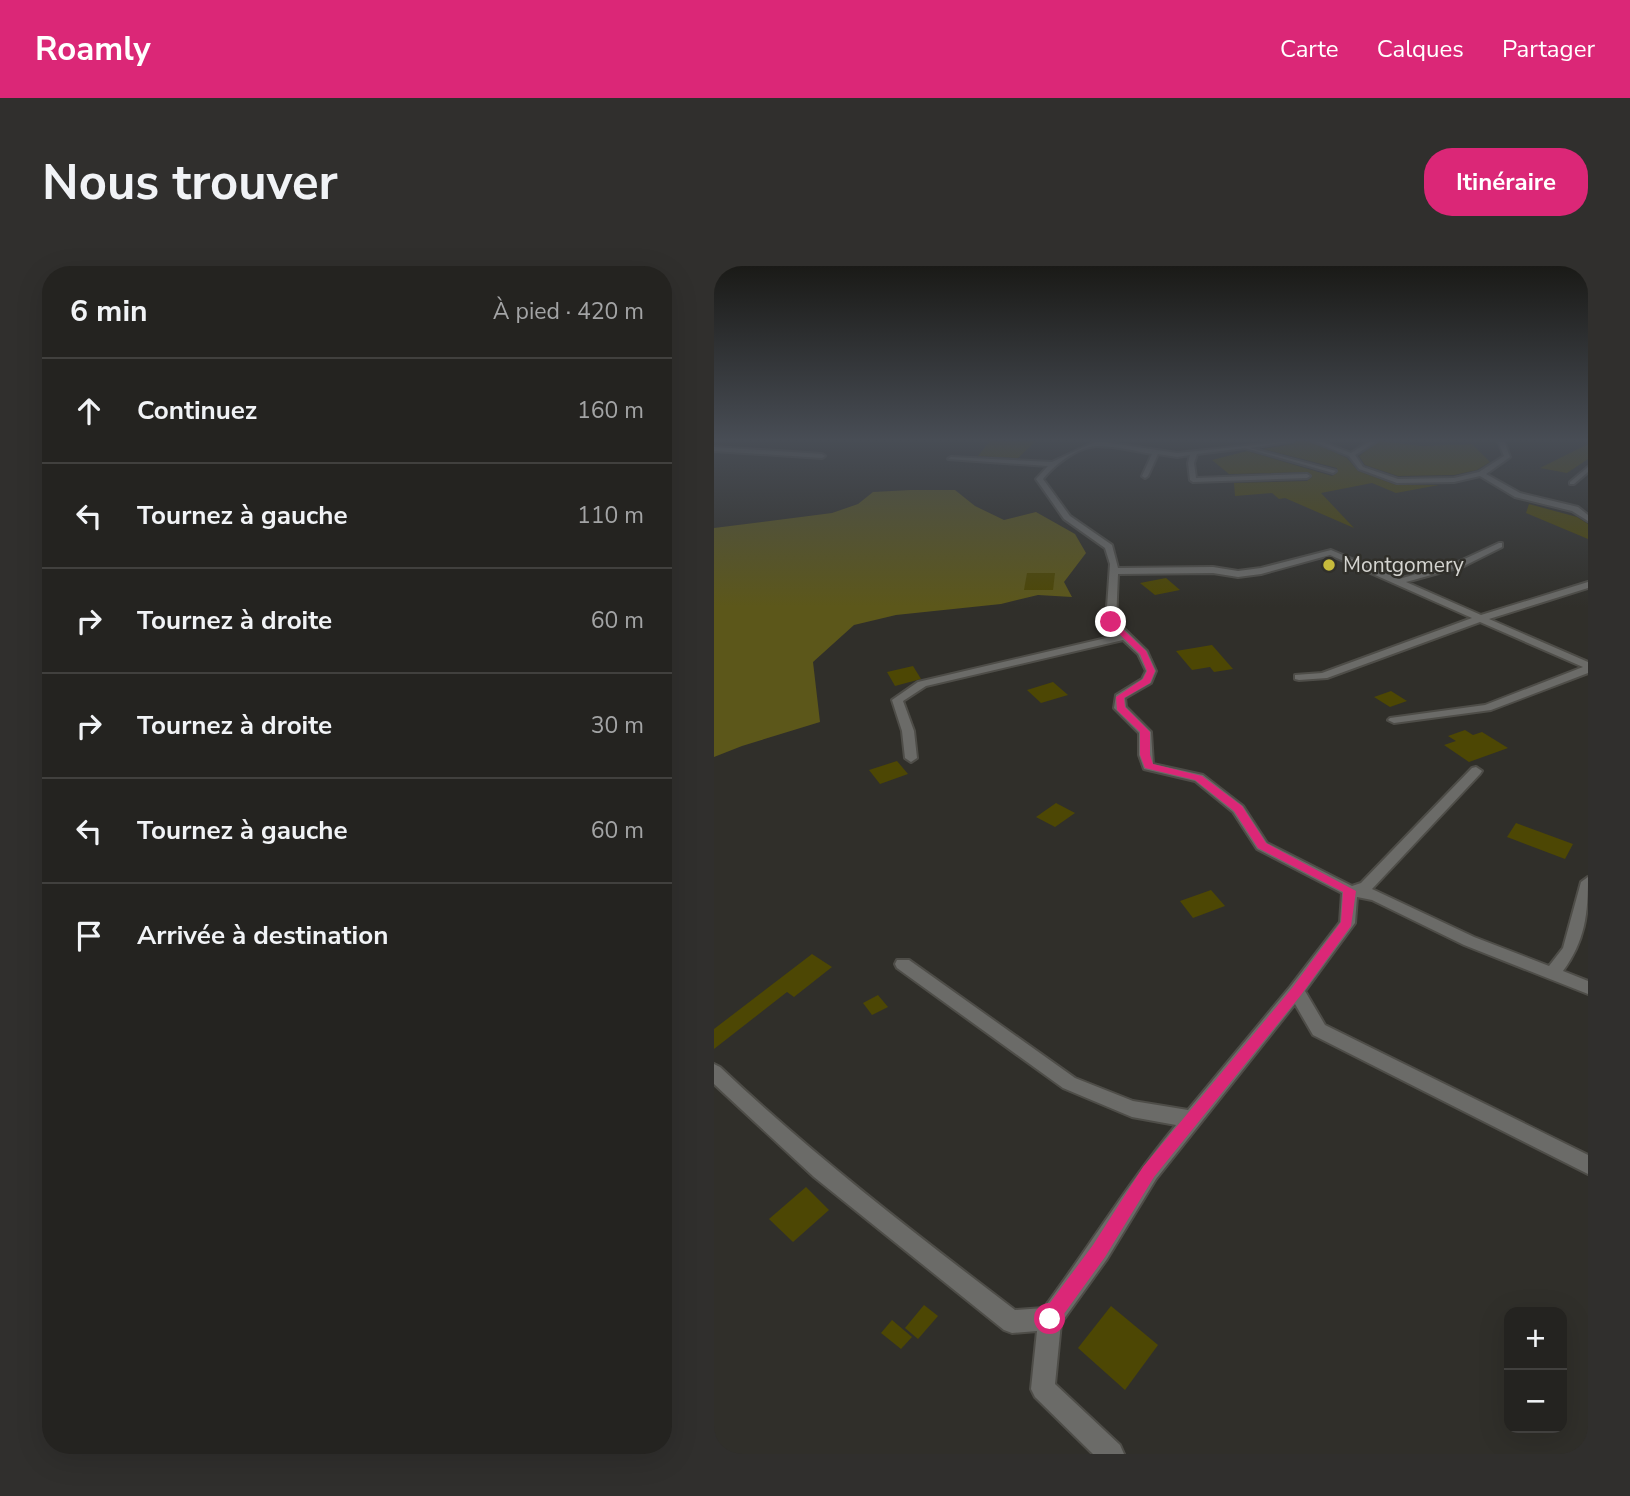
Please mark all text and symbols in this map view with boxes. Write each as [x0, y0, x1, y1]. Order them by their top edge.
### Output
text: Roamly [35, 27, 151, 72]
text: Carte [1280, 33, 1339, 65]
text: Calques [1377, 33, 1464, 65]
text: Partager [1502, 33, 1595, 65]
button: Itinéraire [1424, 148, 1588, 216]
text: Nous trouver [42, 149, 338, 216]
text: 6 min [70, 291, 148, 332]
text: À pied · 420 m [493, 296, 644, 327]
icon: ahead [70, 392, 108, 430]
text: Continuez [137, 393, 257, 428]
text: 160 m [577, 395, 644, 426]
icon: left [70, 497, 108, 535]
text: Tournez à gauche [137, 498, 348, 533]
text: 110 m [577, 500, 644, 531]
place label: Montgomery [1343, 551, 1464, 579]
marker: Montgomery [1321, 557, 1337, 573]
icon: right [70, 602, 108, 640]
text: Tournez à droite [137, 603, 332, 638]
text: 60 m [591, 605, 644, 636]
route end [1095, 606, 1126, 637]
icon: right [70, 707, 108, 745]
text: Tournez à droite [137, 708, 332, 743]
text: 30 m [591, 710, 644, 741]
icon: left [70, 812, 108, 850]
text: Tournez à gauche [137, 813, 348, 848]
text: 60 m [591, 815, 644, 846]
icon: arrive [70, 917, 108, 955]
text: Arrivée à destination [137, 918, 388, 953]
route start [1034, 1303, 1065, 1334]
map controls [1504, 1307, 1567, 1433]
button: + [1504, 1307, 1567, 1370]
button: − [1504, 1370, 1567, 1433]

